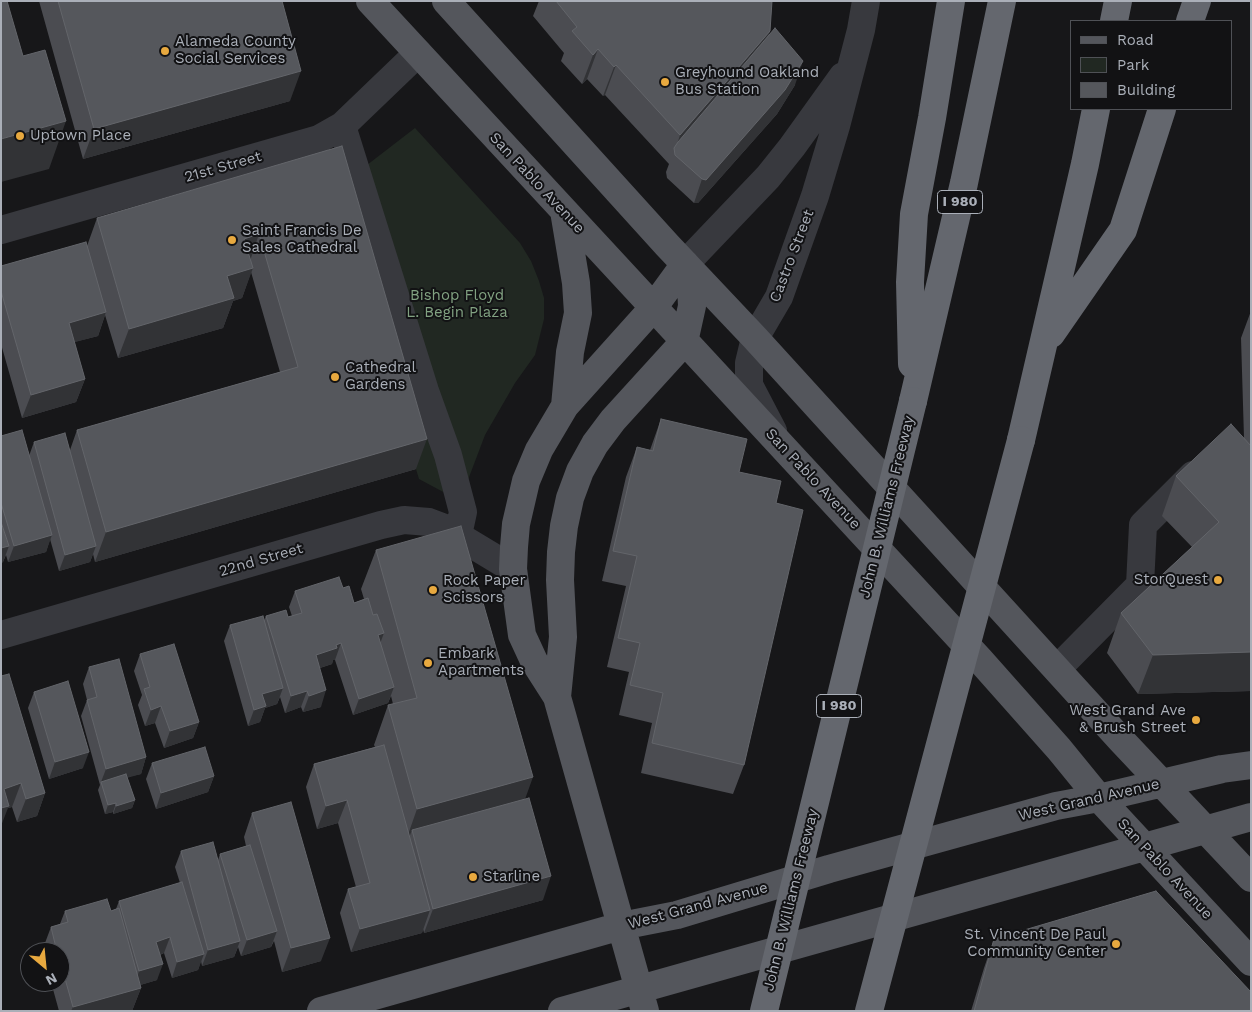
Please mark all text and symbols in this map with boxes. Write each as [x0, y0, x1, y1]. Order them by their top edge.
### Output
legend [1070, 20, 1232, 110]
text: Road [1117, 31, 1154, 49]
place label: Alameda County Social Services [175, 33, 296, 68]
marker: Alameda County Social Services [159, 45, 171, 57]
text: Park [1117, 56, 1149, 74]
place label: Greyhound Oakland Bus Station [675, 64, 819, 99]
marker: Greyhound Oakland Bus Station [659, 76, 671, 88]
text: Building [1117, 81, 1175, 99]
place label: Uptown Place [30, 127, 131, 145]
street label: San Pablo Avenue [486, 129, 588, 237]
marker: Uptown Place [14, 130, 26, 142]
street label: 21st Street [183, 147, 263, 187]
road number: I 980 [938, 190, 982, 213]
street label: Castro Street [766, 207, 818, 305]
place label: Saint Francis De Sales Cathedral [242, 222, 362, 257]
marker: Saint Francis De Sales Cathedral [226, 234, 238, 246]
park label: Bishop Floyd L. Begin Plaza [406, 287, 508, 322]
place label: Cathedral Gardens [345, 359, 416, 394]
marker: Cathedral Gardens [329, 371, 341, 383]
street label: John B. Williams Freeway [856, 414, 918, 600]
street label: San Pablo Avenue [762, 425, 864, 533]
street label: 22nd Street [217, 539, 305, 581]
place label: StorQuest [1134, 571, 1208, 589]
place label: Rock Paper Scissors [443, 572, 526, 607]
marker: StorQuest [1212, 574, 1224, 586]
marker: Rock Paper Scissors [427, 584, 439, 596]
place label: Embark Apartments [438, 645, 524, 680]
marker: Embark Apartments [422, 657, 434, 669]
road number: I 980 [816, 694, 862, 718]
place label: West Grand Ave & Brush Street [1069, 702, 1186, 737]
marker: West Grand Ave & Brush Street [1190, 714, 1202, 726]
street label: West Grand Avenue [1017, 775, 1161, 825]
street label: John B. Williams Freeway [760, 807, 822, 993]
street label: San Pablo Avenue [1114, 815, 1216, 923]
place label: Starline [483, 868, 540, 886]
marker: Starline [467, 871, 479, 883]
street label: West Grand Avenue [626, 879, 770, 933]
place label: St. Vincent De Paul Community Center [964, 926, 1106, 961]
marker: St. Vincent De Paul Community Center [1110, 938, 1122, 950]
north arrow [20, 942, 70, 992]
text: N [43, 970, 60, 989]

